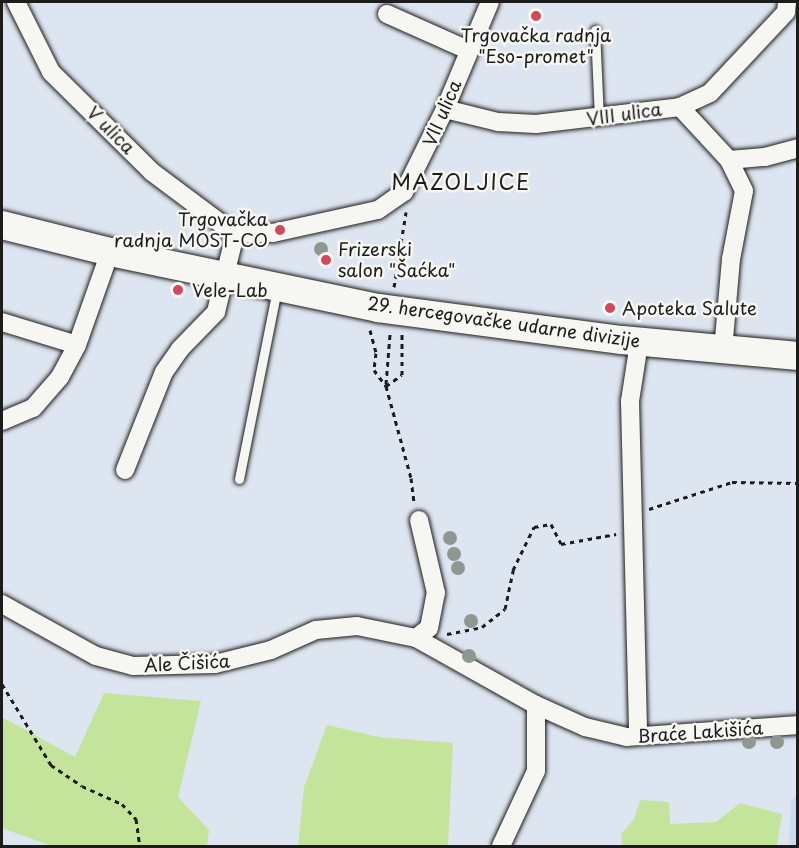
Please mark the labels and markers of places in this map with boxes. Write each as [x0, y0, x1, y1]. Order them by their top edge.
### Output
marker: Trgovačka radnja "Eso-promet" [529, 9, 543, 23]
place label: Trgovačka radnja "Eso-promet" [459, 25, 613, 68]
place label: Trgovačka radnja MOST-CO [115, 209, 268, 252]
marker: Trgovačka radnja MOST-CO [273, 223, 287, 237]
place label: Frizerski salon "Šaćka" [338, 239, 457, 282]
marker: Frizerski salon "Šaćka" [319, 253, 333, 267]
place label: Vele-Lab [192, 279, 268, 301]
marker: Vele-Lab [169, 281, 187, 299]
place label: Apoteka Salute [622, 297, 757, 319]
marker: Apoteka Salute [603, 301, 617, 315]

